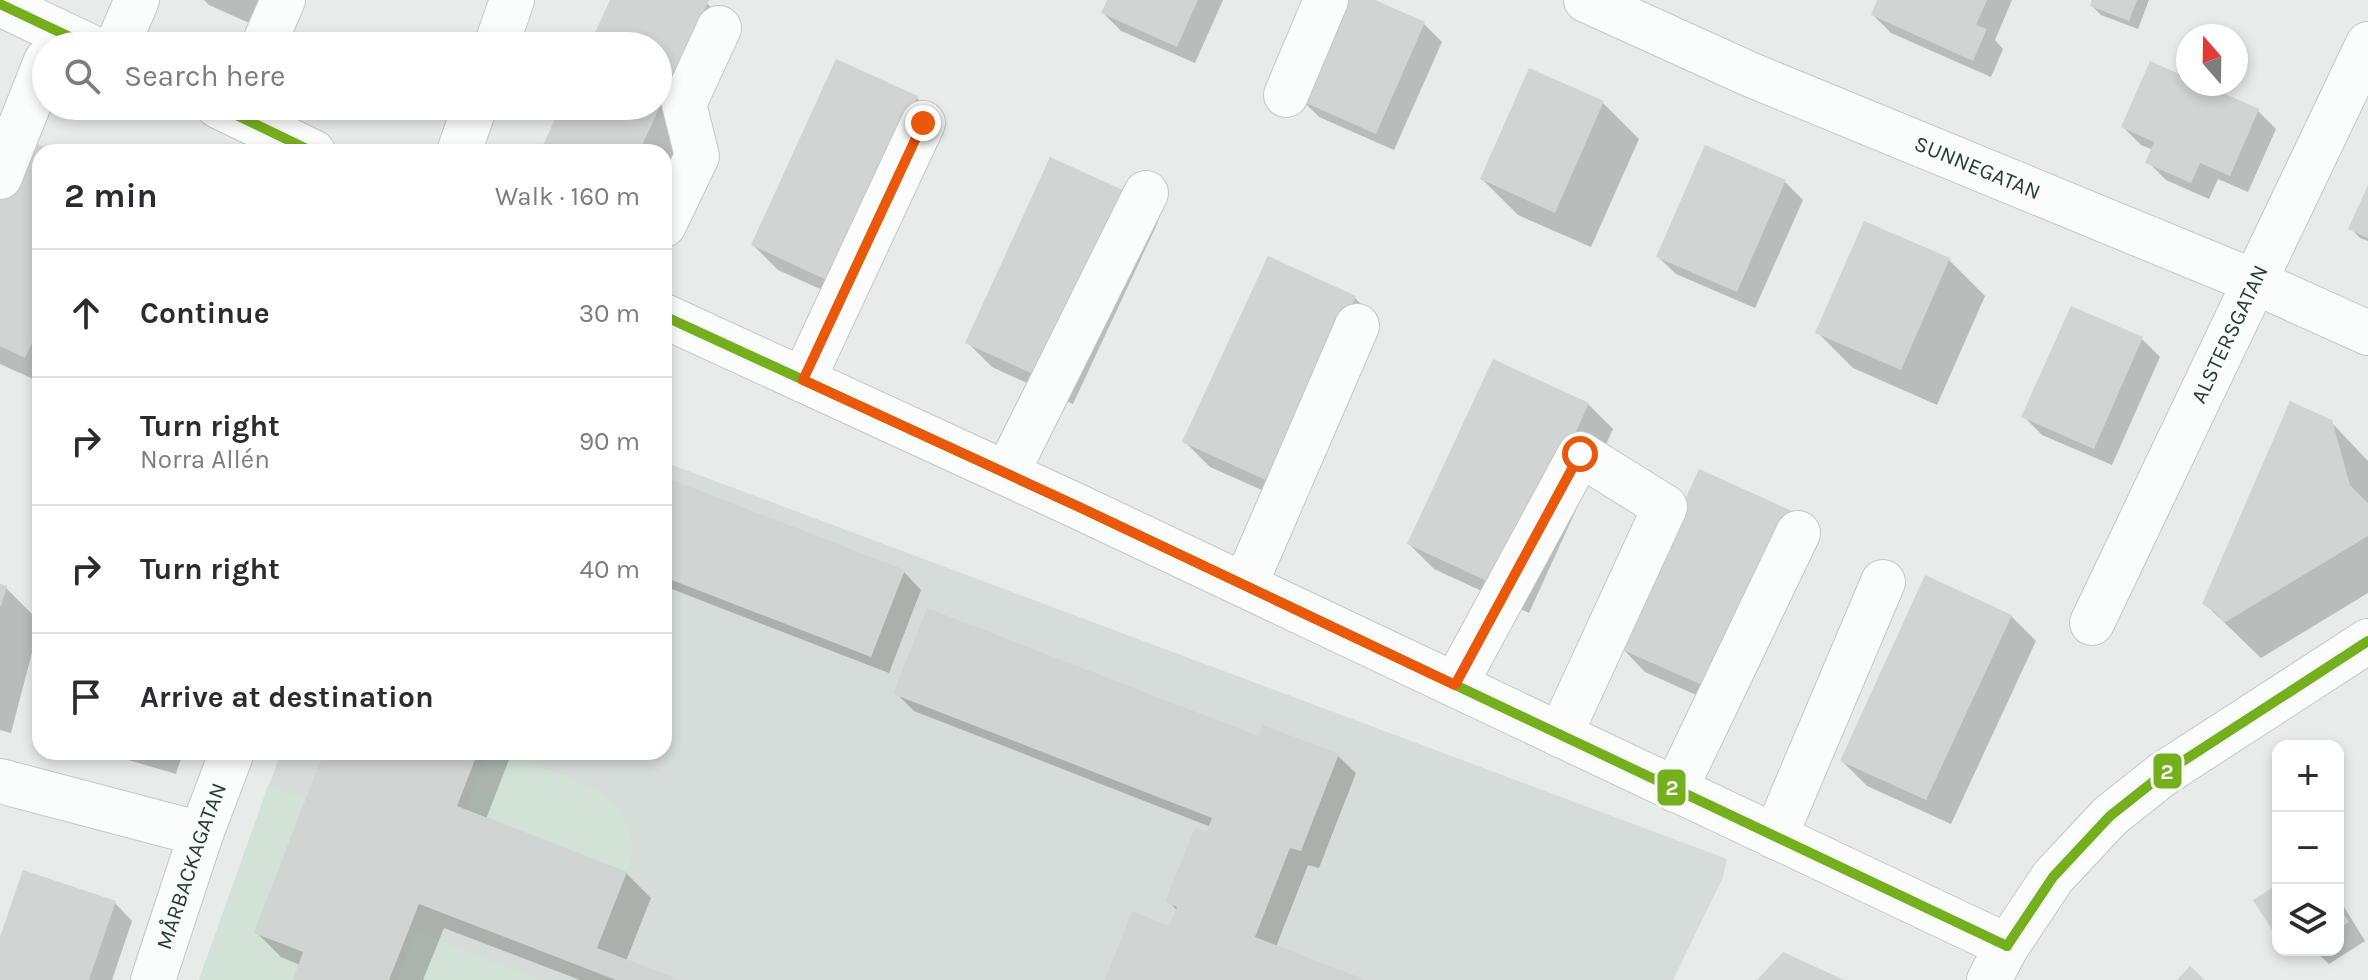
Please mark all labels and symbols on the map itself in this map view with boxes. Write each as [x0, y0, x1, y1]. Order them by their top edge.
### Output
north arrow [2176, 24, 2248, 96]
route end [905, 105, 941, 141]
street label: SUNNEGATAN [1911, 130, 2044, 205]
street label: ALSTERSGATAN [2186, 261, 2274, 408]
route start [1562, 436, 1598, 472]
line badge: 2 [2152, 752, 2183, 790]
text: 2 [2160, 759, 2174, 785]
line badge: 2 [1656, 768, 1687, 807]
text: 2 [1665, 775, 1679, 801]
street label: MÅRBACKAGATAN [151, 779, 232, 953]

